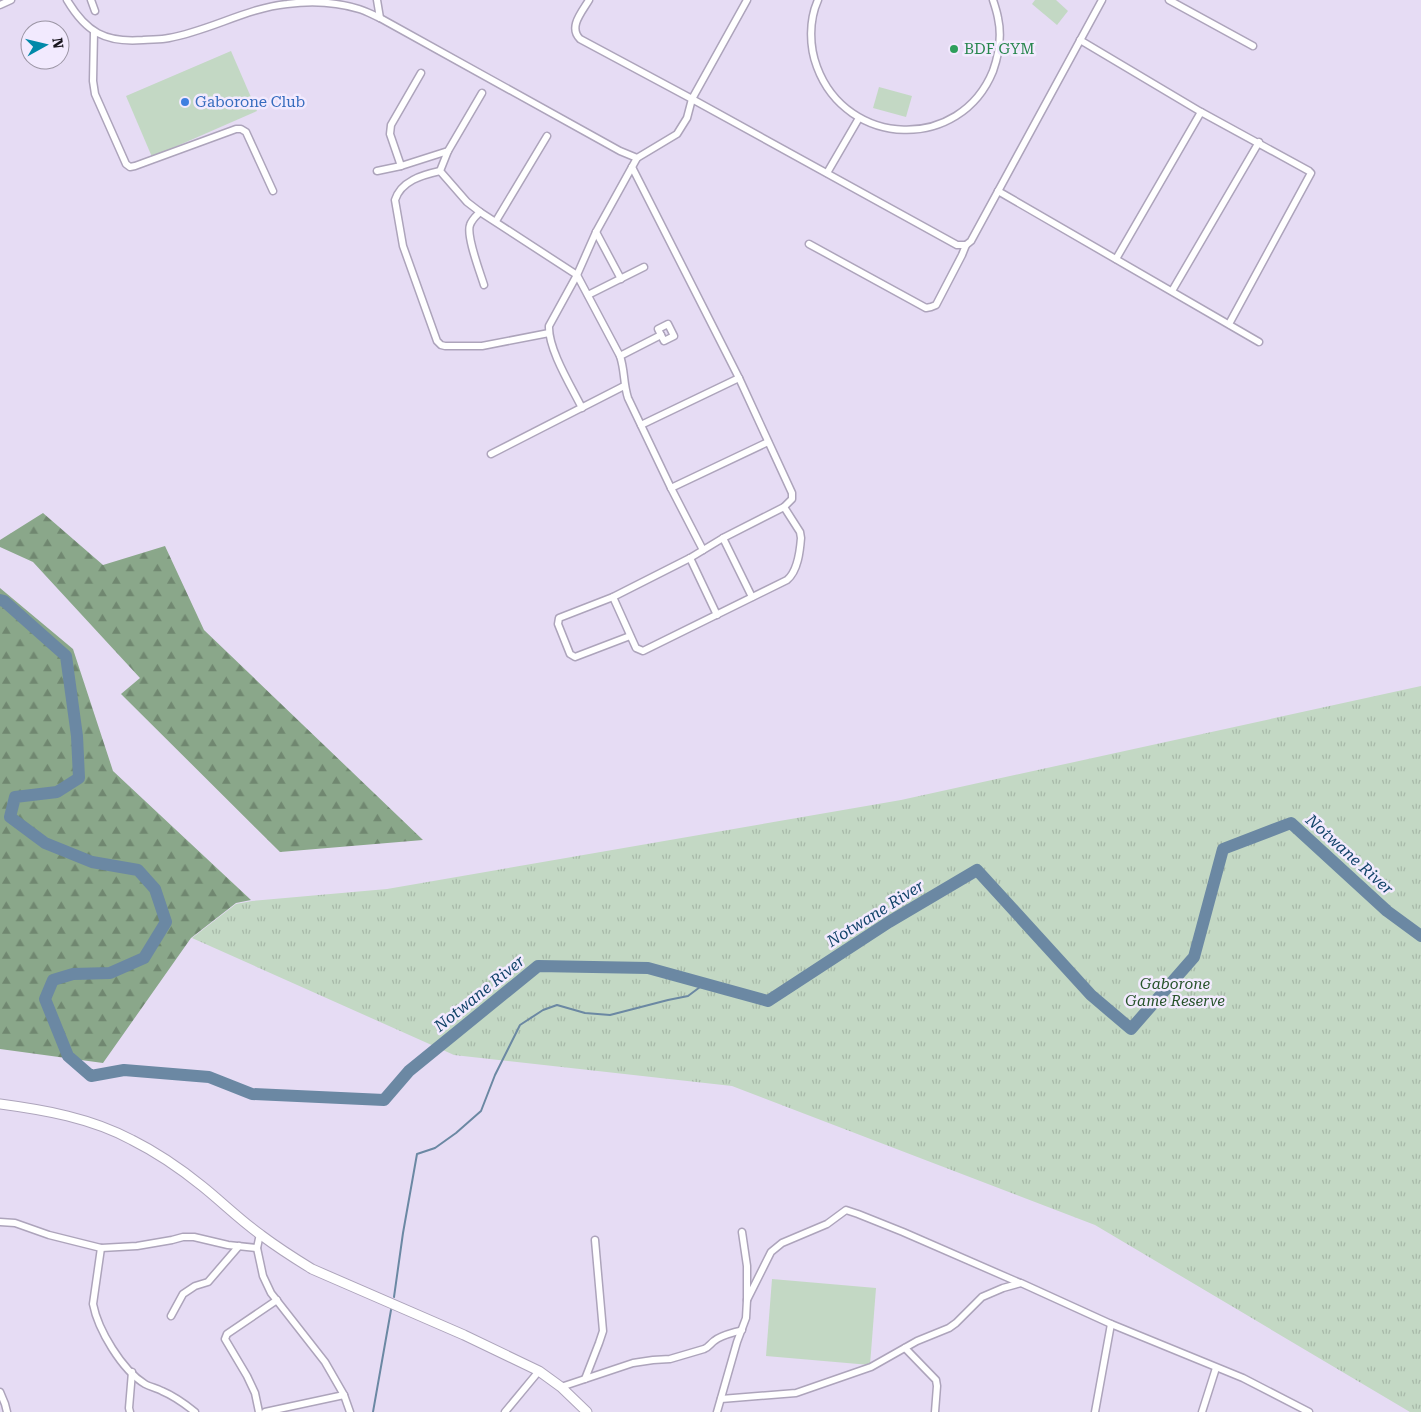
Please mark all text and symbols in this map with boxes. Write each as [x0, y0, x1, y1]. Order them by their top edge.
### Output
north arrow [20, 20, 70, 70]
text: N [49, 37, 67, 50]
place label: BDF GYM [964, 40, 1035, 58]
marker: BDF GYM [948, 43, 960, 55]
place label: Gaborone Club [195, 93, 305, 111]
marker: Gaborone Club [179, 96, 191, 108]
water label: Notwane River [1301, 810, 1397, 899]
water label: Notwane River [822, 876, 927, 951]
water label: Notwane River [430, 951, 529, 1036]
park label: Gaborone Game Reserve [1125, 975, 1225, 1010]

